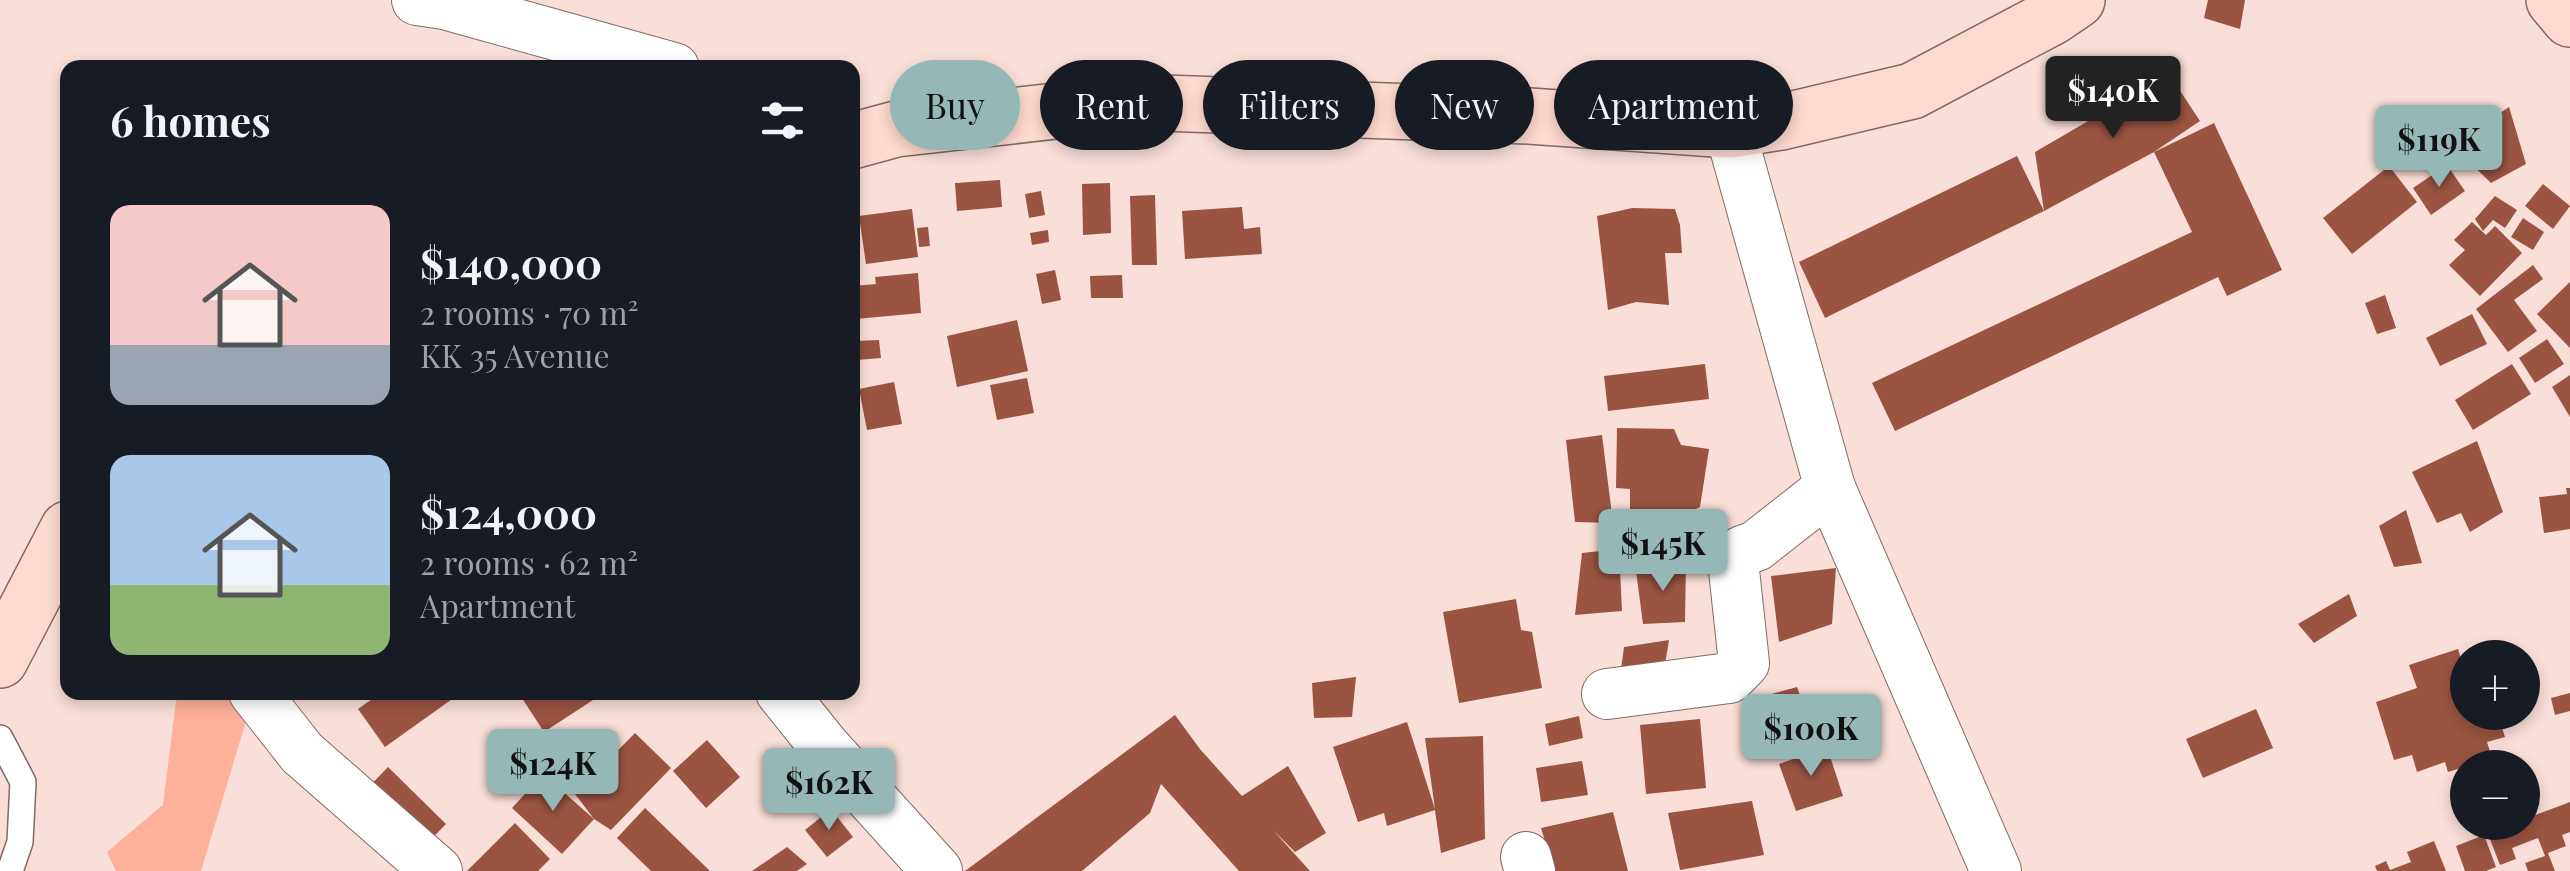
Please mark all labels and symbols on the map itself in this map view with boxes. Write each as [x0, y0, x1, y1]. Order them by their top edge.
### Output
pin: $140K [2043, 56, 2183, 141]
pin: $119K [2369, 105, 2509, 190]
pin: $145K [1593, 509, 1733, 594]
pin: $100K [1741, 694, 1881, 779]
pin: $124K [483, 729, 623, 814]
pin: $162K [759, 748, 899, 833]

